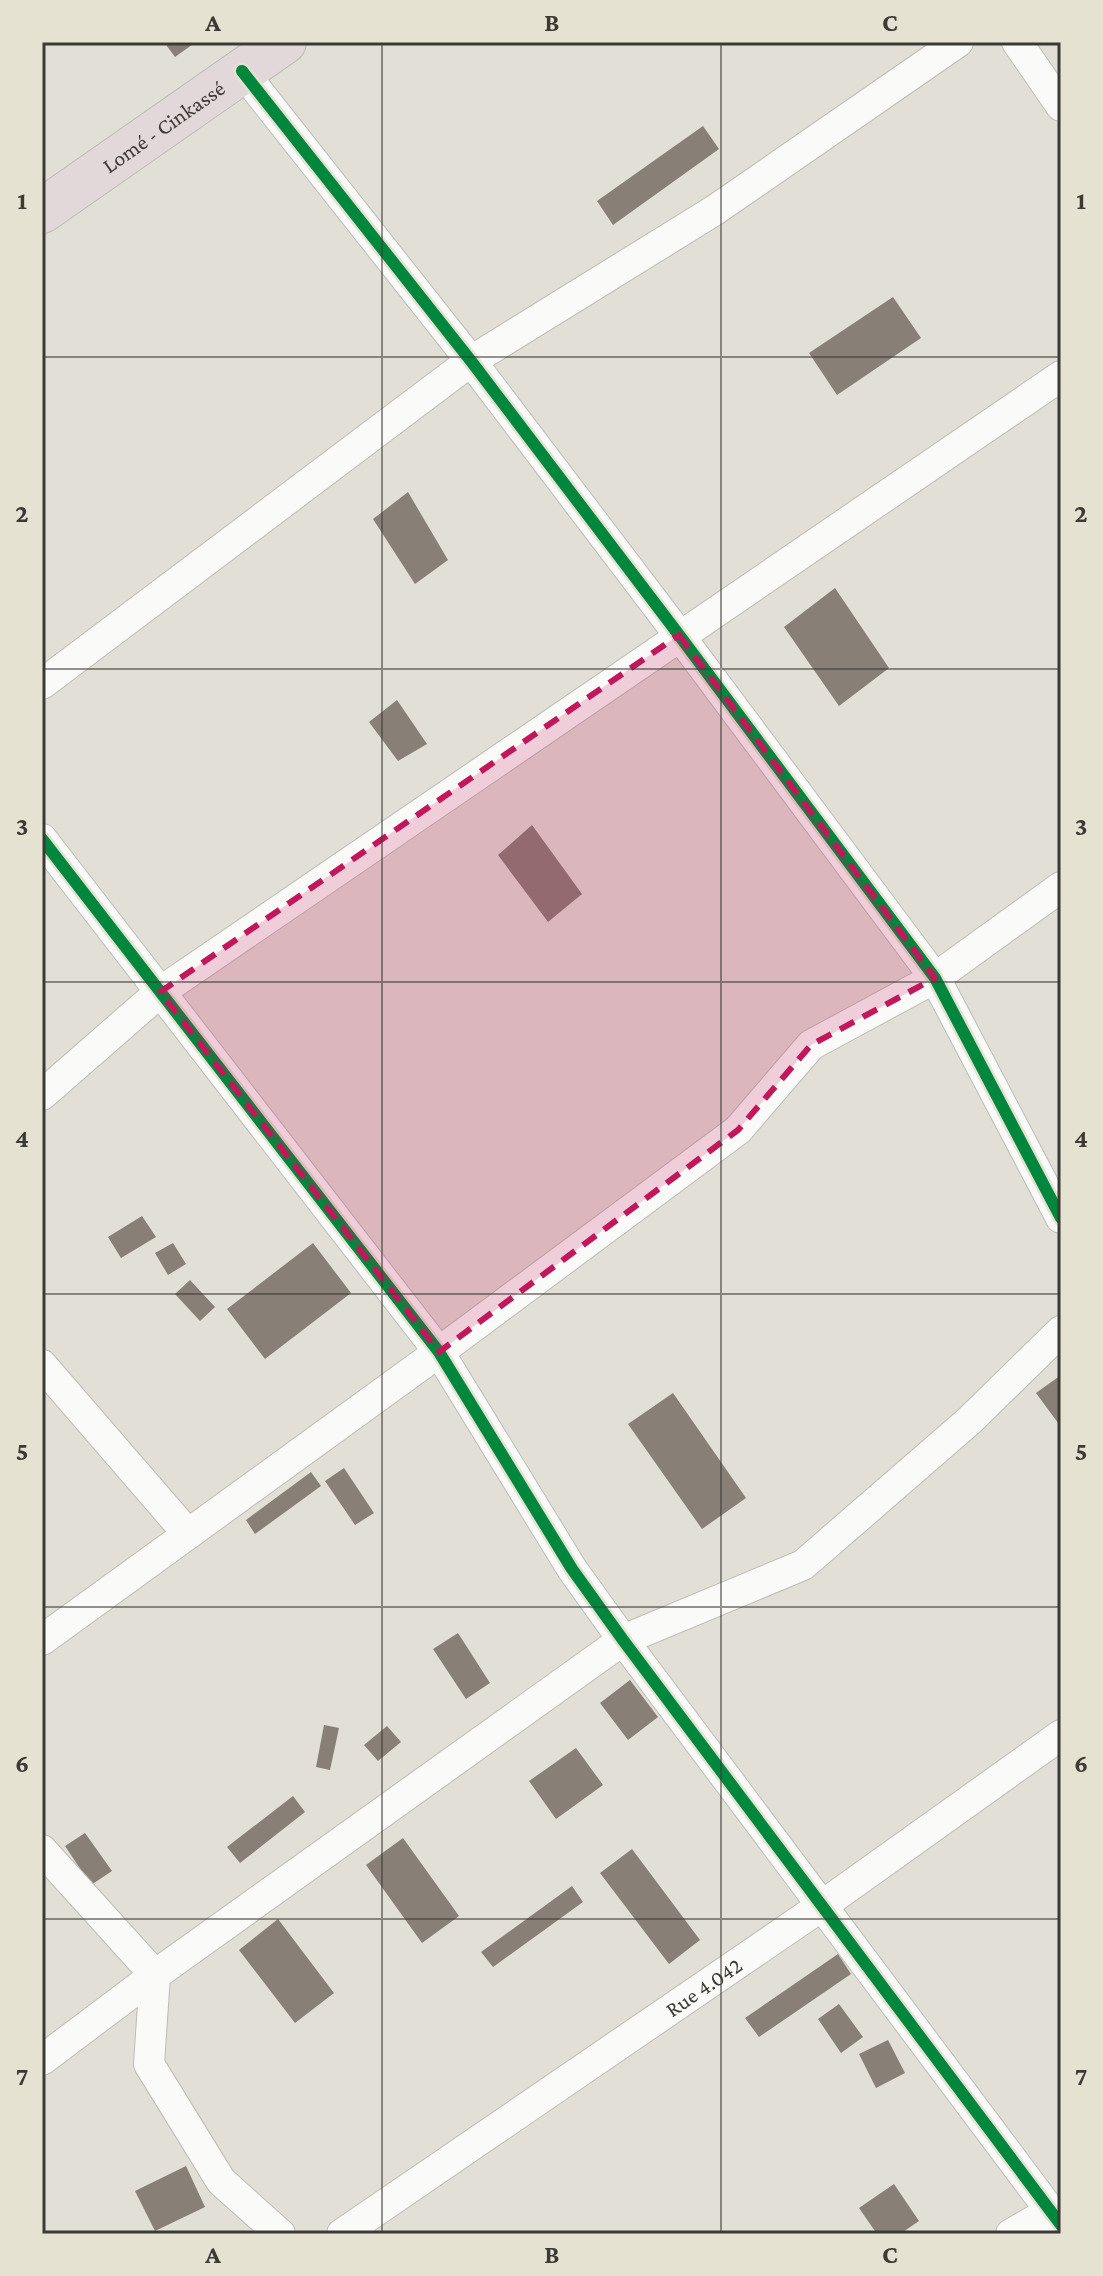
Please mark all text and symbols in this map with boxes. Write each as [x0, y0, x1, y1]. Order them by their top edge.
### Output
text: A [204, 8, 221, 37]
text: B [544, 8, 560, 37]
text: C [882, 8, 898, 37]
street label: Lomé - Cinkassé [98, 75, 230, 178]
text: 1 [17, 186, 27, 215]
text: 1 [1076, 186, 1086, 215]
text: 2 [15, 499, 29, 528]
text: 2 [1074, 499, 1088, 528]
text: 3 [16, 812, 28, 841]
text: 3 [1075, 812, 1087, 841]
text: 4 [15, 1124, 29, 1153]
text: 4 [1074, 1124, 1088, 1153]
text: 5 [16, 1437, 28, 1466]
text: 5 [1075, 1437, 1087, 1466]
text: 6 [15, 1749, 29, 1778]
text: 6 [1074, 1749, 1088, 1778]
street label: Rue 4.042 [661, 1952, 747, 2022]
text: 7 [16, 2062, 28, 2091]
text: 7 [1075, 2062, 1087, 2091]
text: A [204, 2240, 221, 2269]
text: B [544, 2240, 560, 2269]
text: C [882, 2240, 898, 2269]

